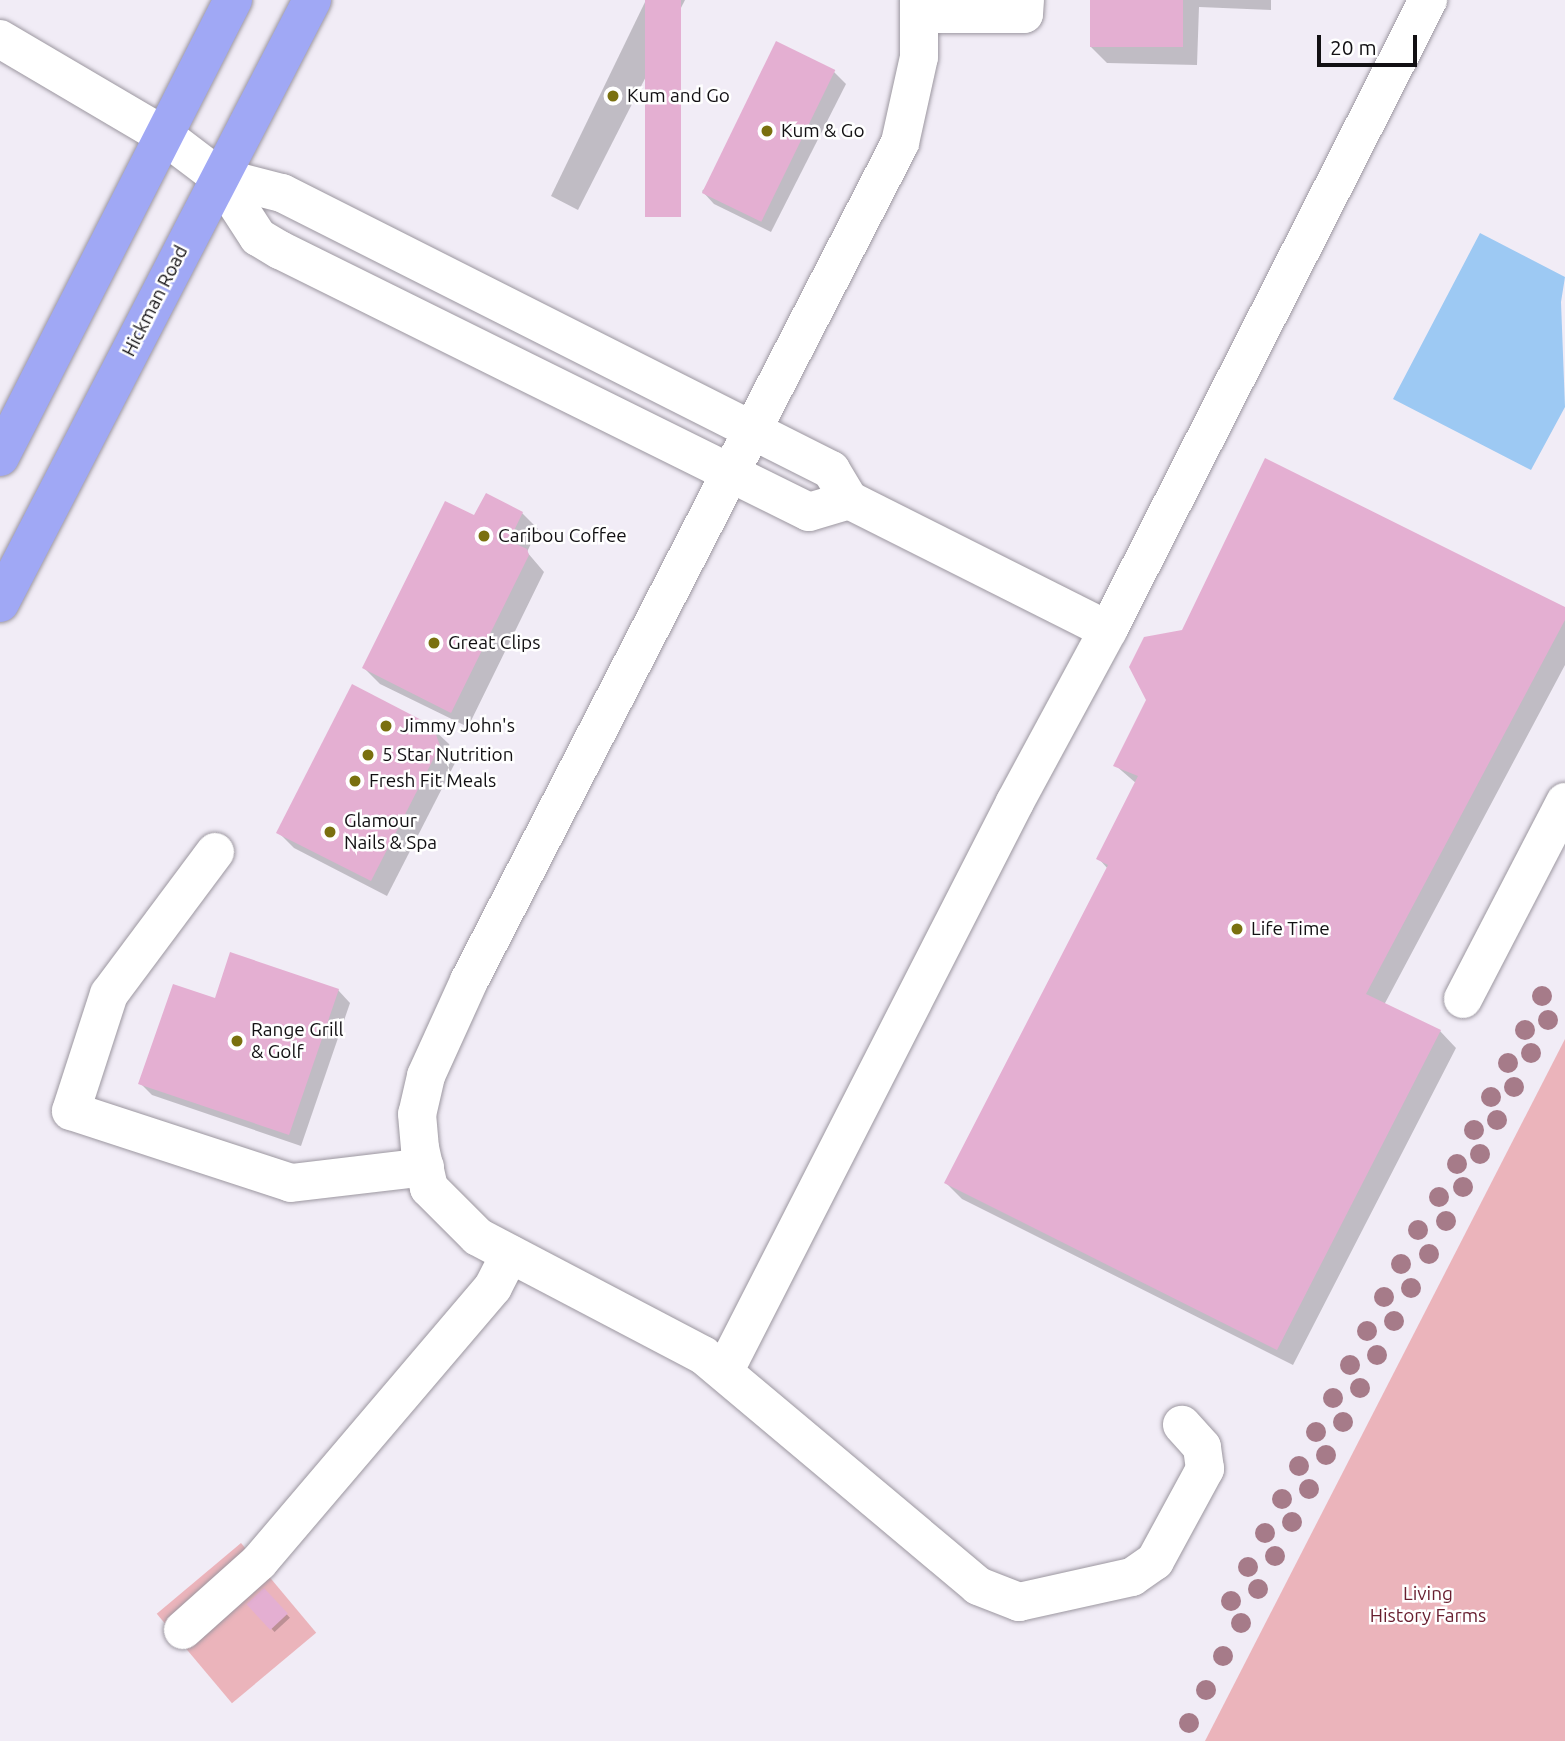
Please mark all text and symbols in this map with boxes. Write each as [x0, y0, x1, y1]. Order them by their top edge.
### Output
scale bar [1320, 21, 1420, 65]
text: 20 m [1330, 35, 1377, 59]
place label: Kum and Go [627, 85, 730, 107]
marker: Kum and Go [605, 88, 621, 104]
place label: Kum & Go [781, 120, 865, 142]
marker: Kum & Go [759, 123, 775, 139]
street label: Hickman Road [117, 242, 193, 360]
place label: Caribou Coffee [498, 525, 627, 547]
marker: Caribou Coffee [476, 528, 492, 544]
place label: Great Clips [448, 632, 540, 654]
marker: Great Clips [426, 635, 442, 651]
place label: Jimmy John's [400, 715, 515, 737]
marker: Jimmy John's [378, 718, 394, 734]
place label: 5 Star Nutrition [382, 744, 514, 766]
marker: 5 Star Nutrition [360, 747, 376, 763]
place label: Fresh Fit Meals [369, 770, 496, 792]
marker: Fresh Fit Meals [347, 773, 363, 789]
place label: Glamour Nails & Spa [344, 810, 437, 854]
marker: Glamour Nails & Spa [322, 824, 338, 840]
place label: Life Time [1251, 918, 1330, 940]
marker: Life Time [1229, 921, 1245, 937]
place label: Range Grill & Golf [251, 1019, 344, 1063]
marker: Range Grill & Golf [229, 1033, 245, 1049]
park label: Living History Farms [1370, 1583, 1486, 1627]

